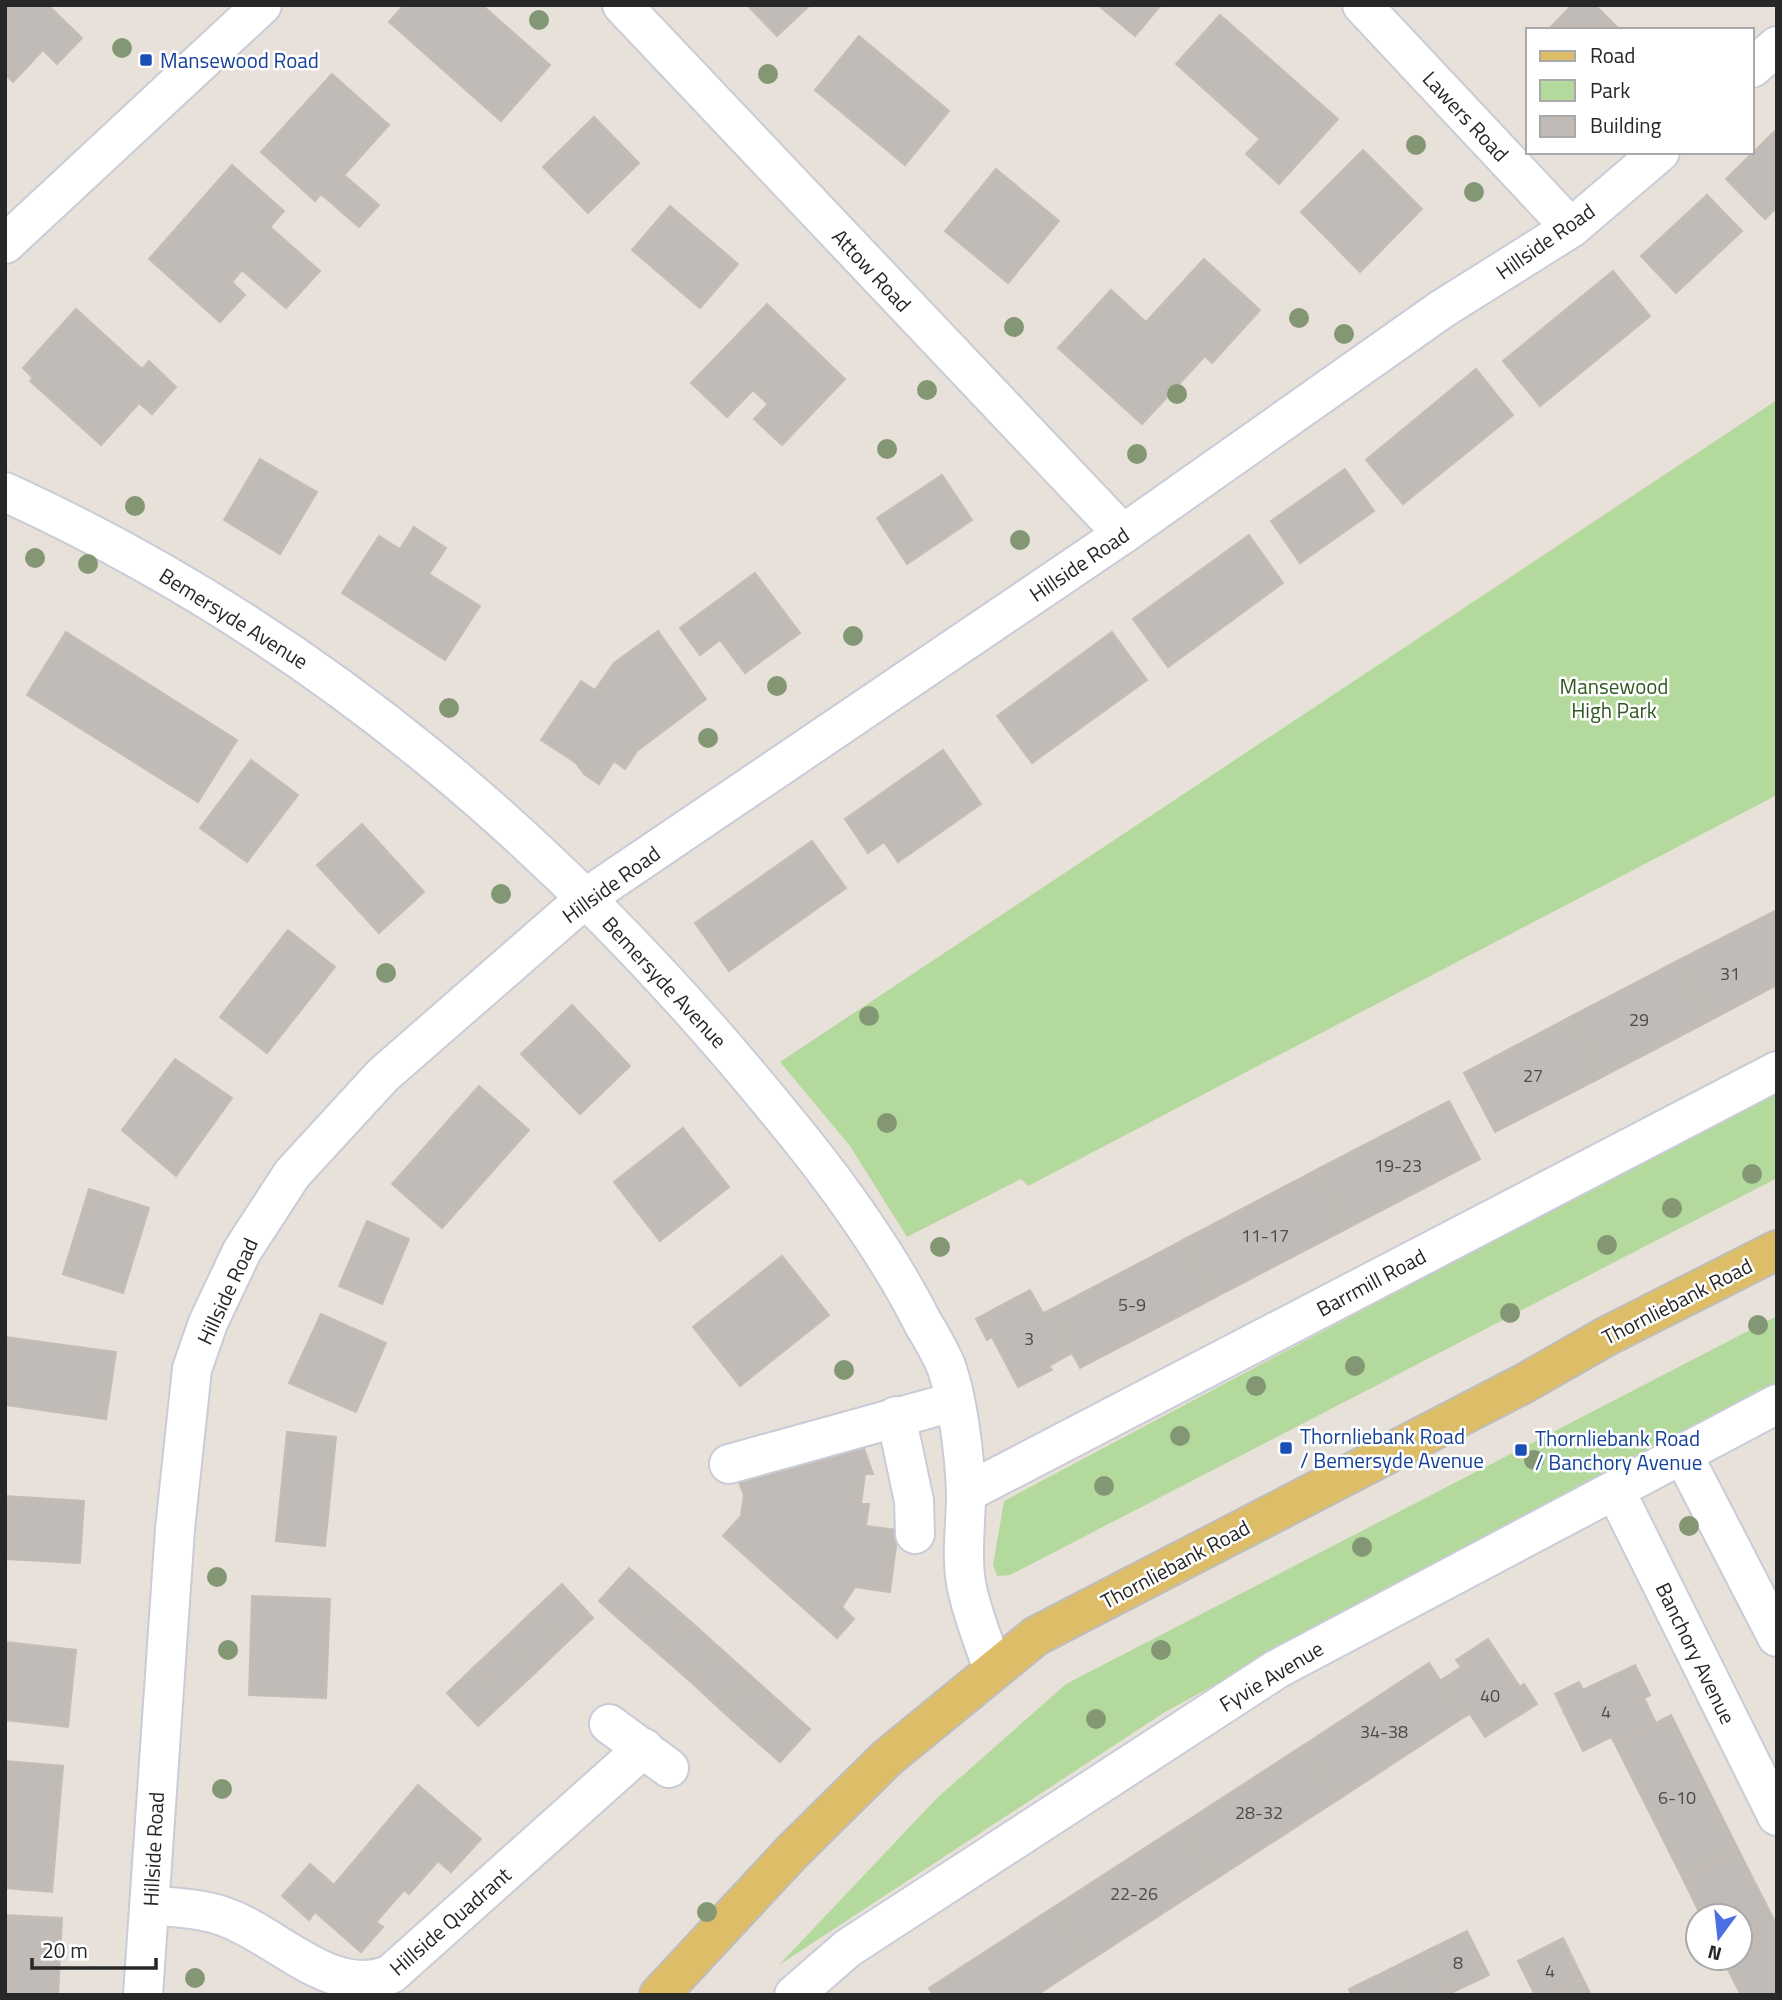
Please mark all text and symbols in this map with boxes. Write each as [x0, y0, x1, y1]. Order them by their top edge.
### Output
legend [1526, 28, 1754, 154]
text: Road [1590, 39, 1635, 71]
place label: Mansewood Road [160, 44, 319, 76]
marker: Mansewood Road [138, 52, 154, 68]
street label: Lawers Road [1415, 63, 1517, 169]
text: Park [1590, 74, 1630, 106]
text: Building [1590, 109, 1662, 141]
street label: Hillside Road [1489, 195, 1601, 287]
street label: Attow Road [825, 221, 919, 319]
street label: Hillside Road [1023, 519, 1135, 609]
street label: Bemersyde Avenue [153, 559, 315, 677]
park label: Mansewood High Park [1560, 670, 1668, 726]
street label: Hillside Road [555, 837, 667, 931]
street label: Bemersyde Avenue [595, 909, 735, 1055]
house number: 31 [1720, 960, 1740, 987]
house number: 29 [1629, 1006, 1649, 1033]
house number: 27 [1523, 1062, 1543, 1089]
house number: 19-23 [1374, 1152, 1422, 1179]
house number: 11-17 [1241, 1222, 1289, 1249]
street label: Hillside Road [188, 1232, 266, 1350]
street label: Barrmill Road [1311, 1240, 1431, 1324]
street label: Thornliebank Road [1596, 1249, 1758, 1353]
house number: 5-9 [1118, 1291, 1146, 1318]
house number: 3 [1024, 1325, 1034, 1352]
place label: Thornliebank Road / Bemersyde Avenue [1300, 1420, 1484, 1476]
place label: Thornliebank Road / Banchory Avenue [1535, 1422, 1702, 1478]
marker: Thornliebank Road / Bemersyde Avenue [1278, 1440, 1294, 1456]
marker: Thornliebank Road / Banchory Avenue [1513, 1442, 1529, 1458]
street label: Thornliebank Road [1095, 1511, 1255, 1617]
street label: Banchory Avenue [1648, 1577, 1744, 1729]
street label: Fyvie Avenue [1213, 1632, 1329, 1720]
house number: 40 [1480, 1682, 1500, 1709]
house number: 4 [1601, 1698, 1611, 1725]
house number: 34-38 [1360, 1718, 1408, 1745]
house number: 6-10 [1658, 1784, 1696, 1811]
street label: Hillside Road [134, 1791, 172, 1907]
house number: 28-32 [1235, 1799, 1283, 1826]
street label: Hillside Quadrant [382, 1859, 518, 1983]
house number: 22-26 [1110, 1880, 1158, 1907]
north arrow [1684, 1902, 1754, 1972]
scale bar [32, 1926, 156, 1970]
text: 20 m [42, 1934, 88, 1966]
text: N [1704, 1938, 1725, 1970]
house number: 8 [1453, 1949, 1463, 1976]
house number: 4 [1545, 1957, 1555, 1984]

